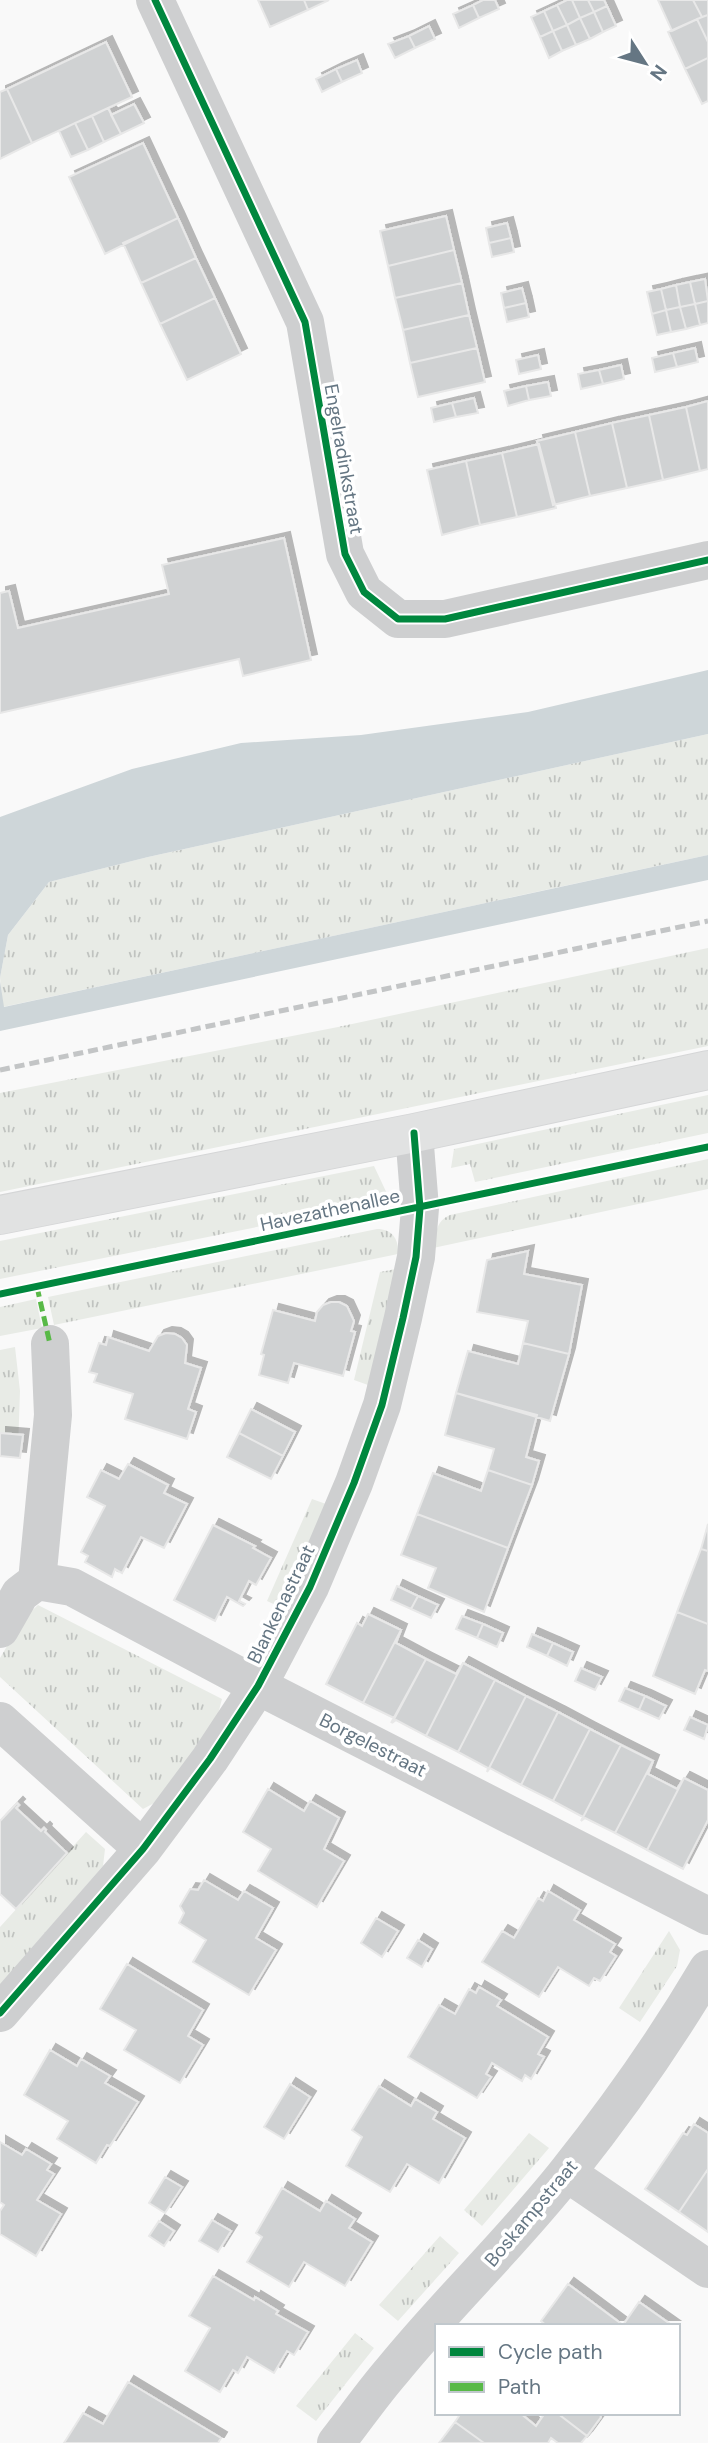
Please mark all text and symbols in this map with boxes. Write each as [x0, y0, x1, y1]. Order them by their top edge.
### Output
north arrow [610, 28, 680, 98]
text: N [644, 60, 673, 86]
street label: Engelradinkstraat [318, 382, 370, 536]
street label: Havezathenallee [258, 1183, 402, 1237]
street label: Blankenastraat [241, 1540, 321, 1668]
street label: Borgelestraat [315, 1707, 431, 1783]
street label: Boskampstraat [479, 2154, 583, 2272]
legend [435, 2324, 680, 2415]
text: Cycle path [498, 2338, 603, 2366]
text: Path [498, 2373, 541, 2401]

